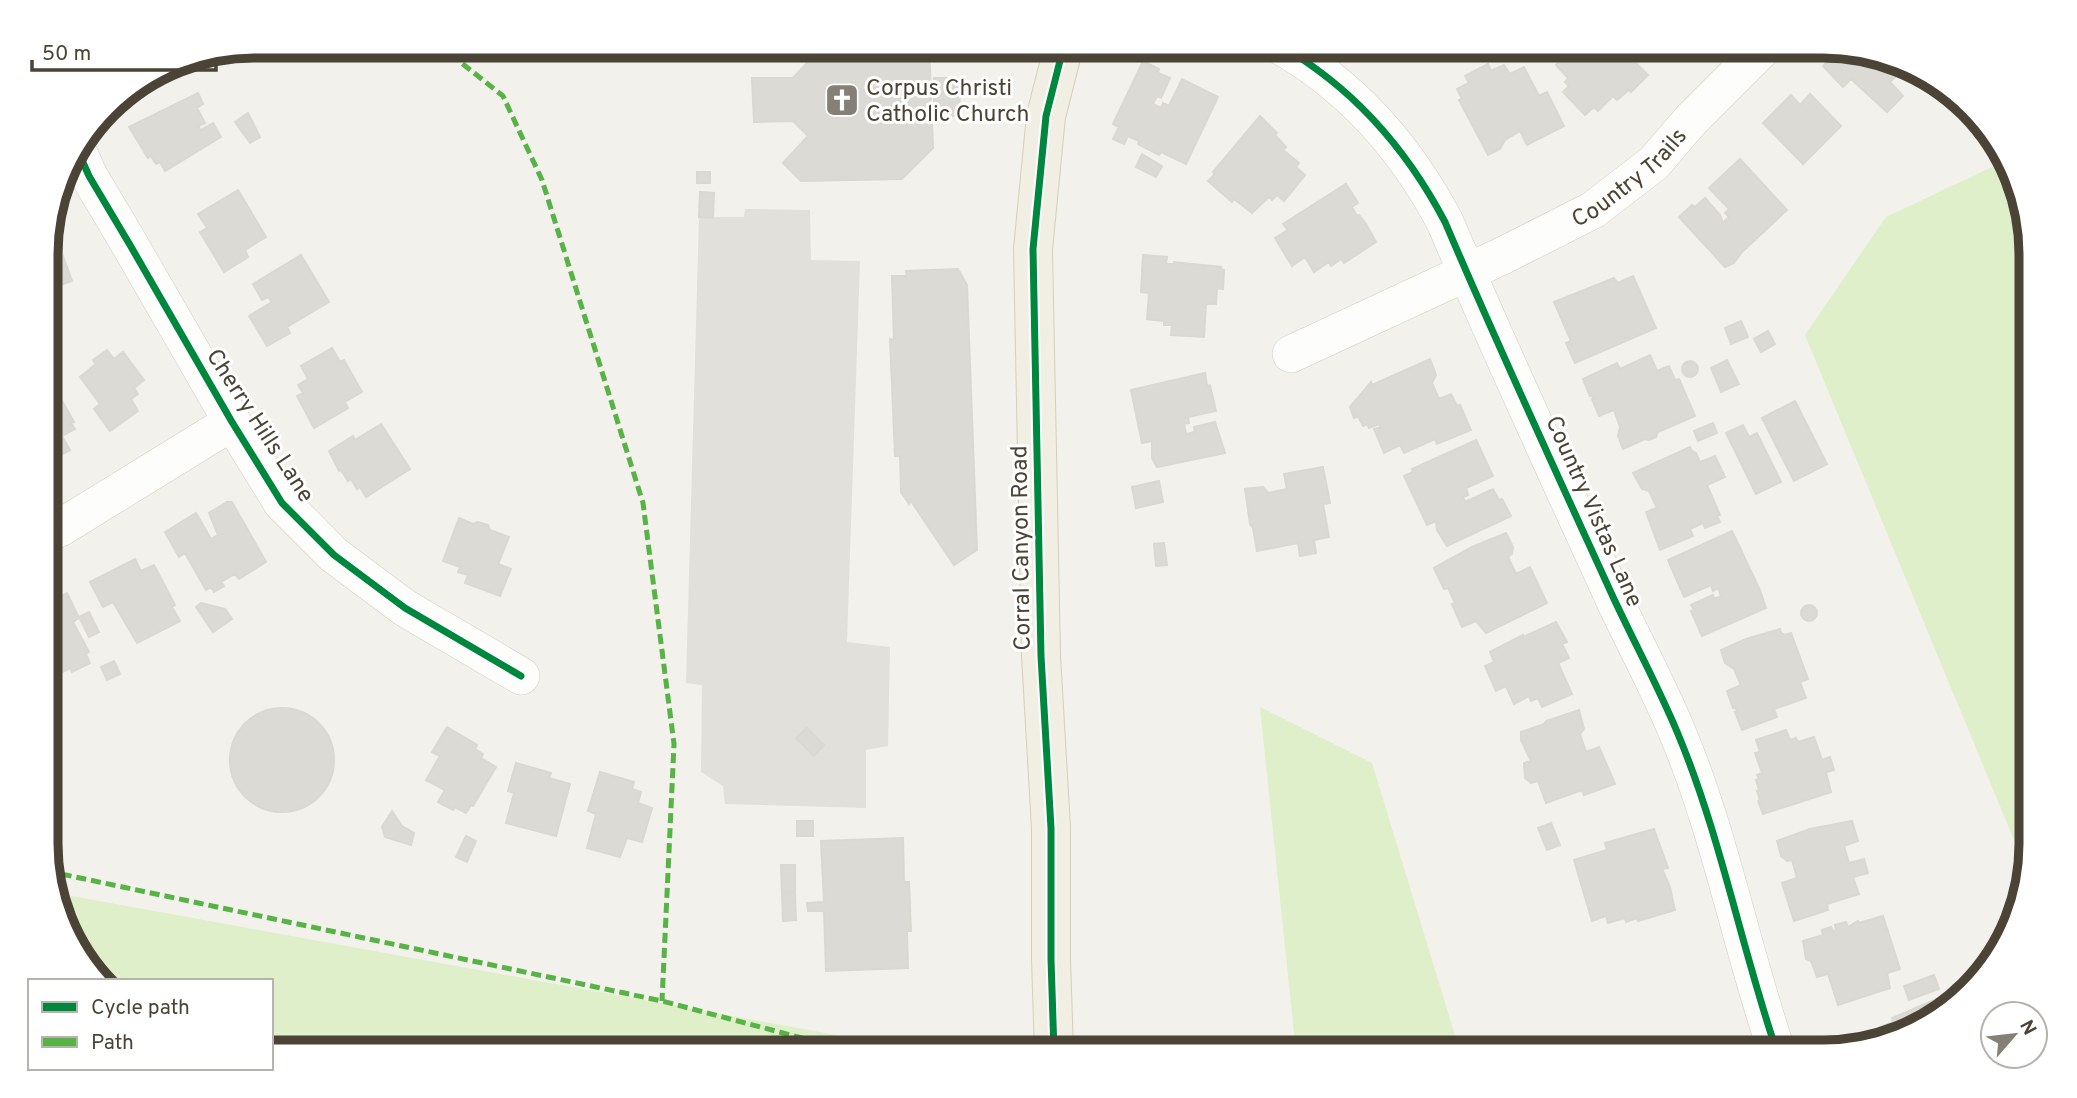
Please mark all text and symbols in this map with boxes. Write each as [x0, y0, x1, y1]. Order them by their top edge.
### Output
scale bar [32, 28, 215, 72]
text: 50 m [42, 41, 91, 68]
place label: Corpus Christi Catholic Church [866, 75, 1030, 130]
church icon: Corpus Christi Catholic Church [823, 81, 861, 119]
street label: Country Trails [1567, 123, 1694, 235]
street label: Cherry Hills Lane [198, 344, 319, 509]
street label: Country Vistas Lane [1538, 412, 1648, 612]
street label: Corral Canyon Road [1006, 445, 1039, 651]
legend [28, 979, 273, 1070]
text: Cycle path [91, 995, 190, 1022]
north arrow [1979, 1000, 2049, 1070]
text: N [2013, 1016, 2041, 1040]
text: Path [91, 1030, 134, 1057]

